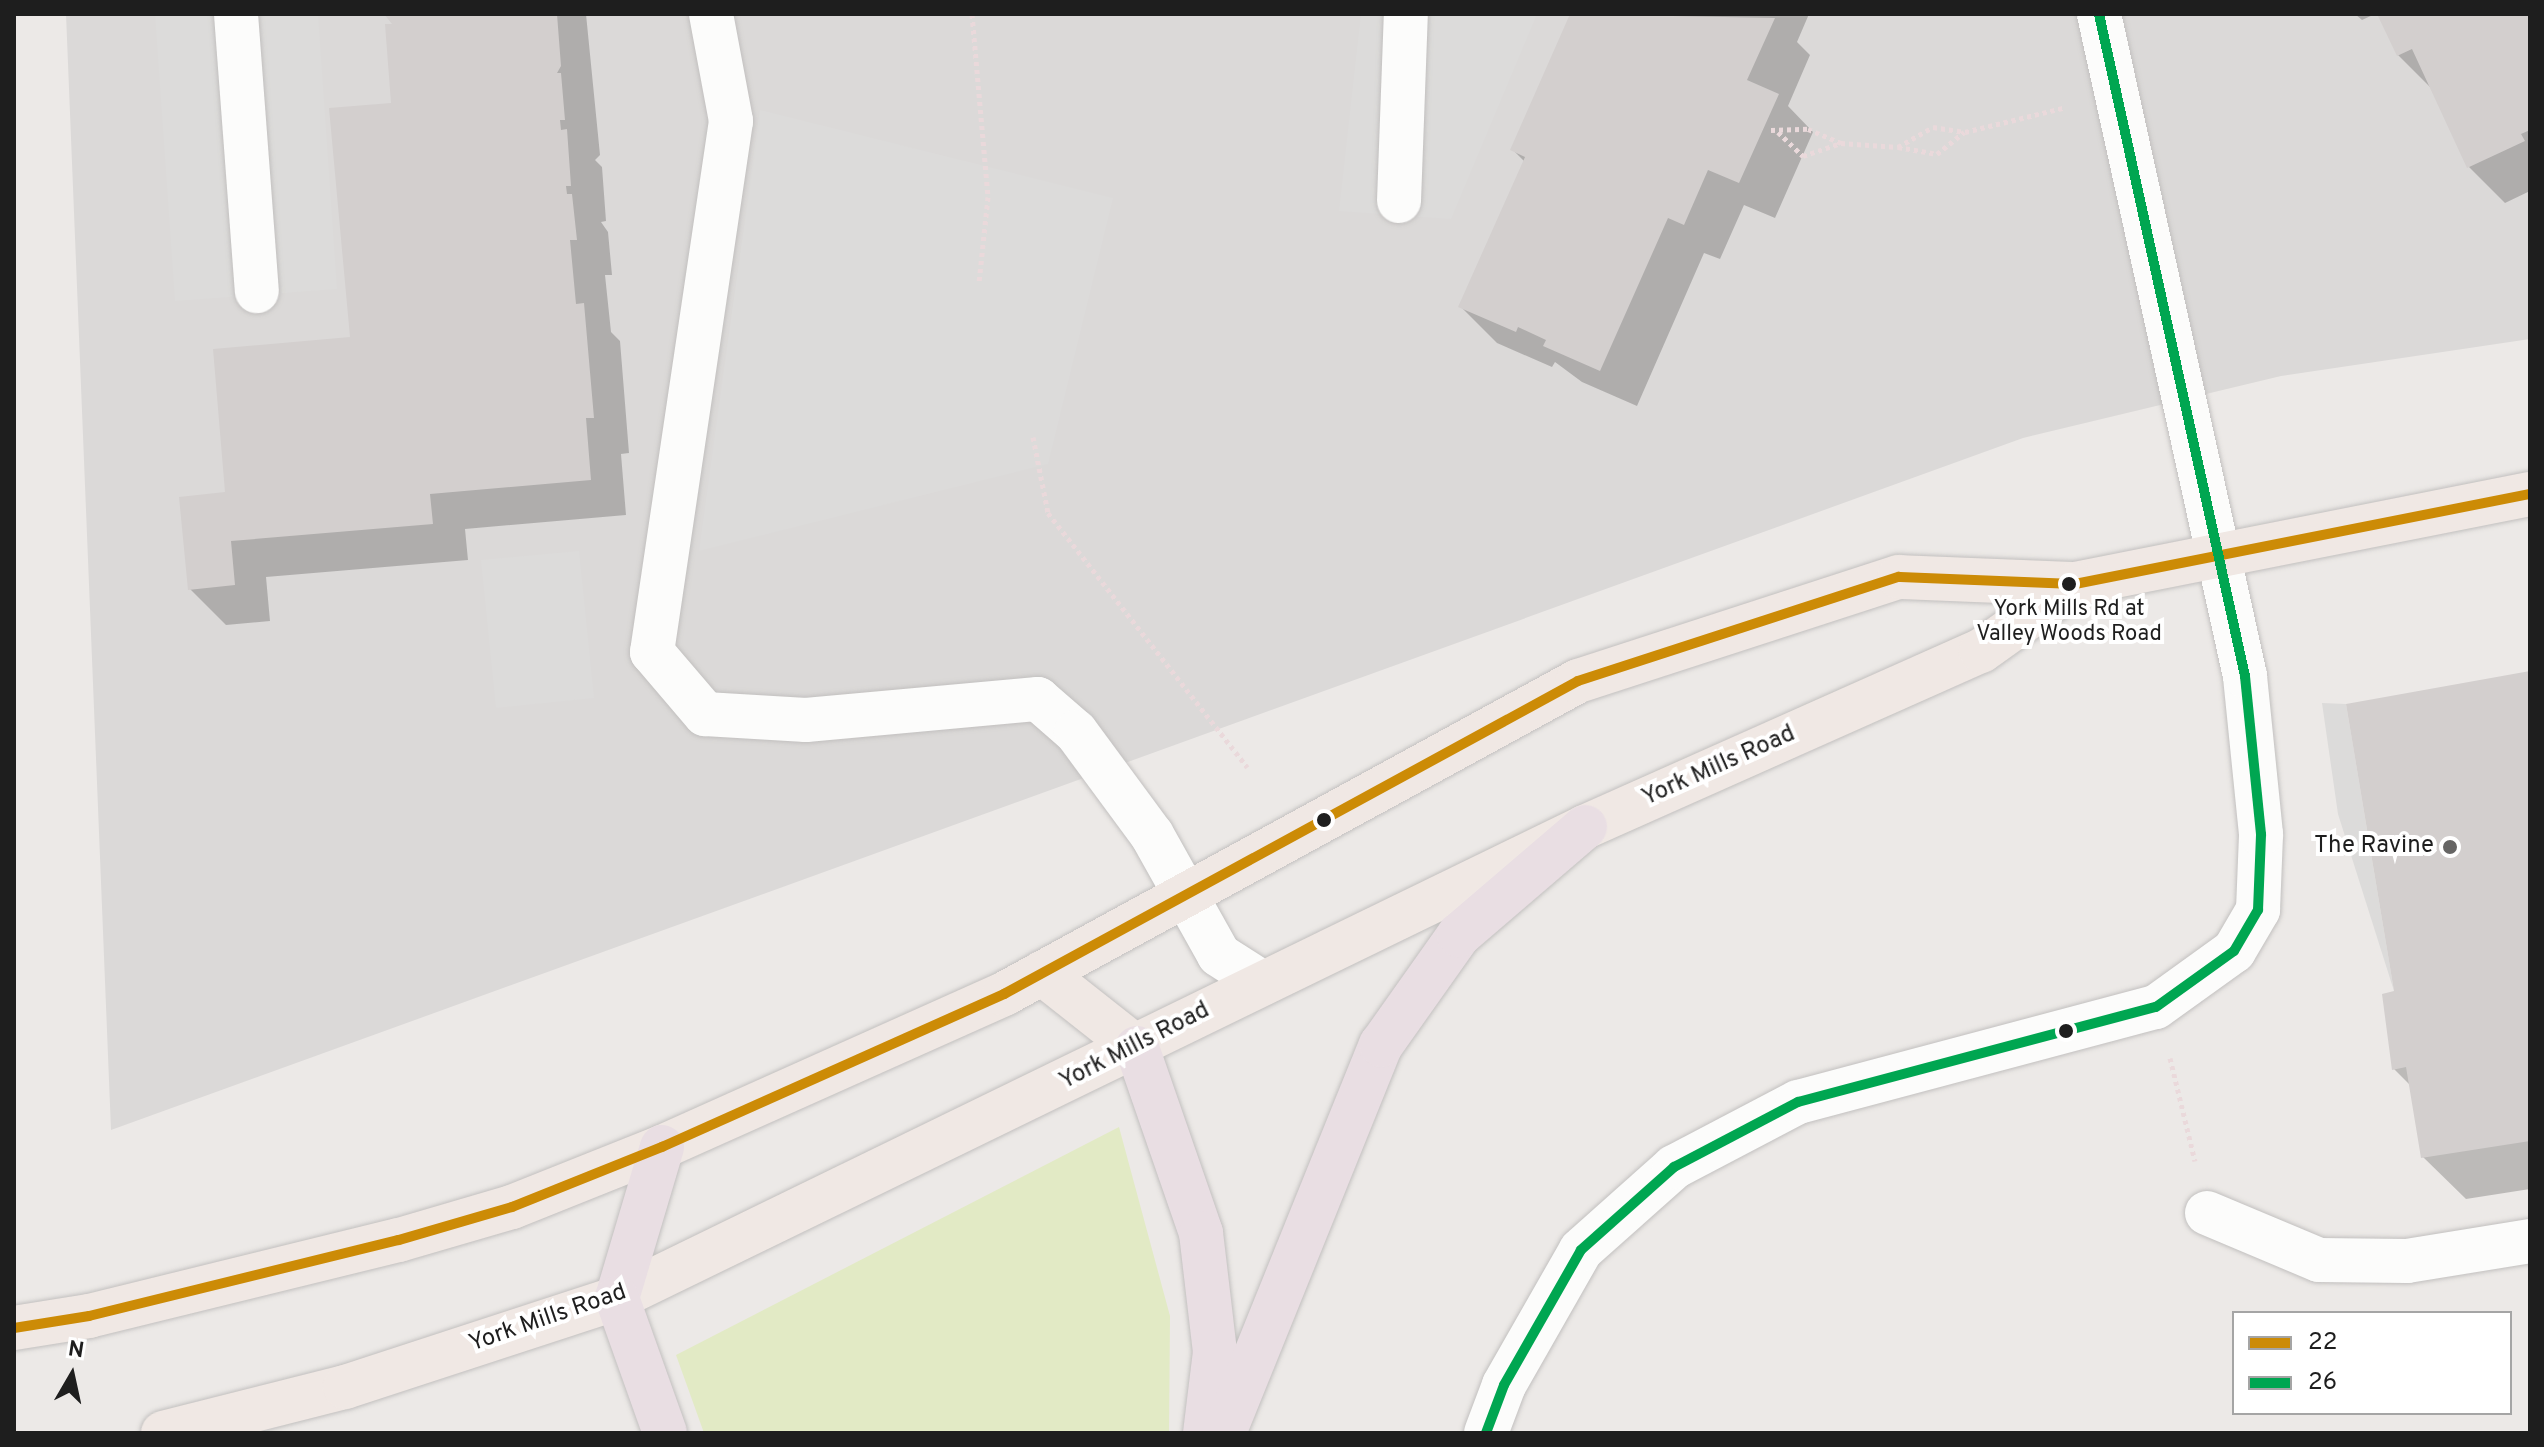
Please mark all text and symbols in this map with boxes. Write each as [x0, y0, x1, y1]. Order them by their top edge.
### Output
marker: York Mills Rd at Valley Woods Road [2061, 576, 2077, 592]
place label: York Mills Rd at Valley Woods Road [1976, 596, 2162, 648]
street label: York Mills Road [1638, 720, 1800, 814]
unlabelled marker [1316, 812, 1332, 828]
place label: The Ravine [2314, 833, 2434, 861]
marker: The Ravine [2441, 838, 2459, 856]
street label: York Mills Road [1055, 997, 1215, 1097]
unlabelled marker [2058, 1023, 2074, 1039]
street label: York Mills Road [466, 1279, 630, 1359]
legend [2232, 1311, 2512, 1415]
text: 22 [2308, 1328, 2337, 1358]
north arrow [32, 1335, 112, 1415]
text: N [66, 1336, 86, 1365]
text: 26 [2308, 1368, 2337, 1398]

